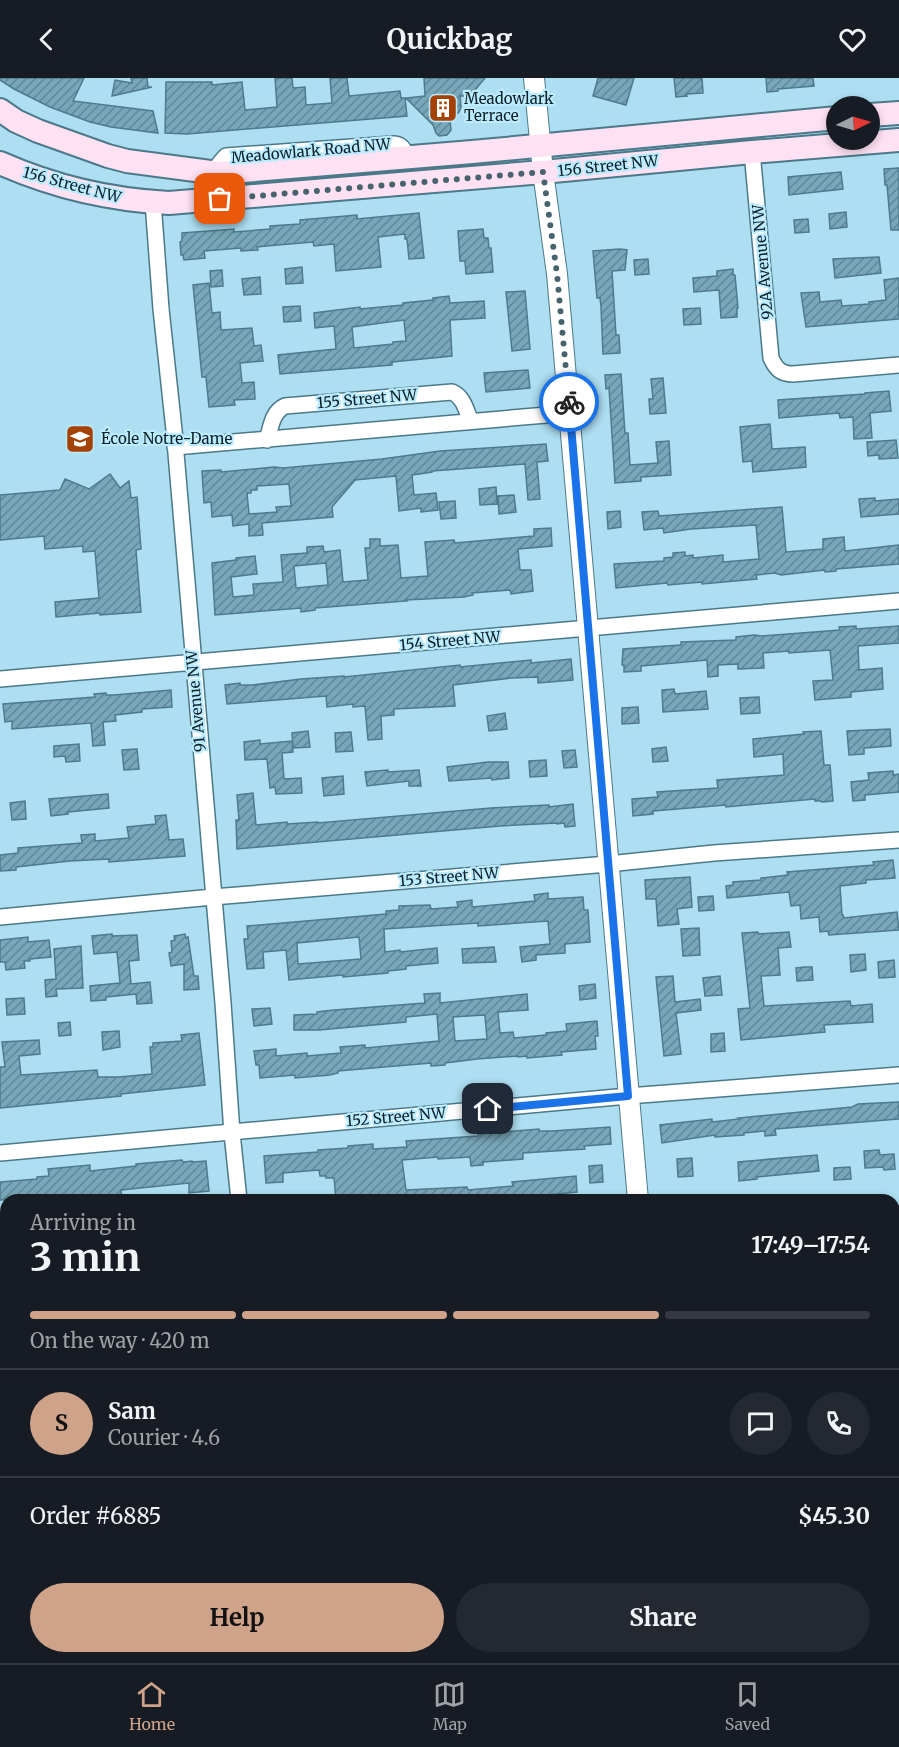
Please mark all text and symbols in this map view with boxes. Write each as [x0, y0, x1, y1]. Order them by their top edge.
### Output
text: Quickbag [387, 22, 512, 56]
icon: back [30, 23, 63, 56]
icon: heart [836, 23, 869, 56]
place label: Meadowlark Terrace [464, 89, 554, 125]
building icon: Meadowlark Terrace [427, 92, 459, 124]
north arrow [826, 96, 880, 150]
map controls [826, 96, 880, 150]
street label: Meadowlark Road NW [230, 134, 393, 167]
street label: 156 Street NW [557, 151, 660, 180]
street label: 156 Street NW [21, 162, 124, 207]
pin [194, 173, 245, 224]
icon: bag [203, 182, 236, 215]
street label: 92A Avenue NW [748, 203, 777, 320]
courier [539, 372, 599, 432]
street label: 155 Street NW [316, 385, 419, 412]
icon: bike [553, 386, 586, 419]
school or university icon: École Notre-Dame [64, 423, 96, 455]
place label: École Notre-Dame [101, 428, 232, 448]
street label: 154 Street NW [399, 627, 502, 654]
street label: 91 Avenue NW [181, 648, 209, 753]
street label: 153 Street NW [398, 863, 501, 890]
pin [462, 1083, 513, 1134]
icon: home [471, 1092, 504, 1125]
street label: 152 Street NW [345, 1103, 448, 1130]
text: Arriving in [30, 1210, 136, 1235]
text: 17:49–17:54 [752, 1231, 870, 1259]
text: 3 min [30, 1233, 140, 1282]
text: On the way · 420 m [30, 1328, 210, 1353]
button: chat [729, 1392, 792, 1455]
button: phone [807, 1392, 870, 1455]
text: Sam [108, 1397, 156, 1425]
text: S [55, 1409, 68, 1437]
text: Courier · 4.6 [108, 1425, 220, 1450]
text: Order #6885 [30, 1502, 161, 1530]
text: $45.30 [798, 1502, 870, 1530]
button: Help [30, 1583, 444, 1652]
button: Share [456, 1583, 870, 1652]
tab: Home [129, 1678, 175, 1734]
tab: Map [433, 1678, 467, 1734]
tab: Saved [725, 1678, 770, 1734]

